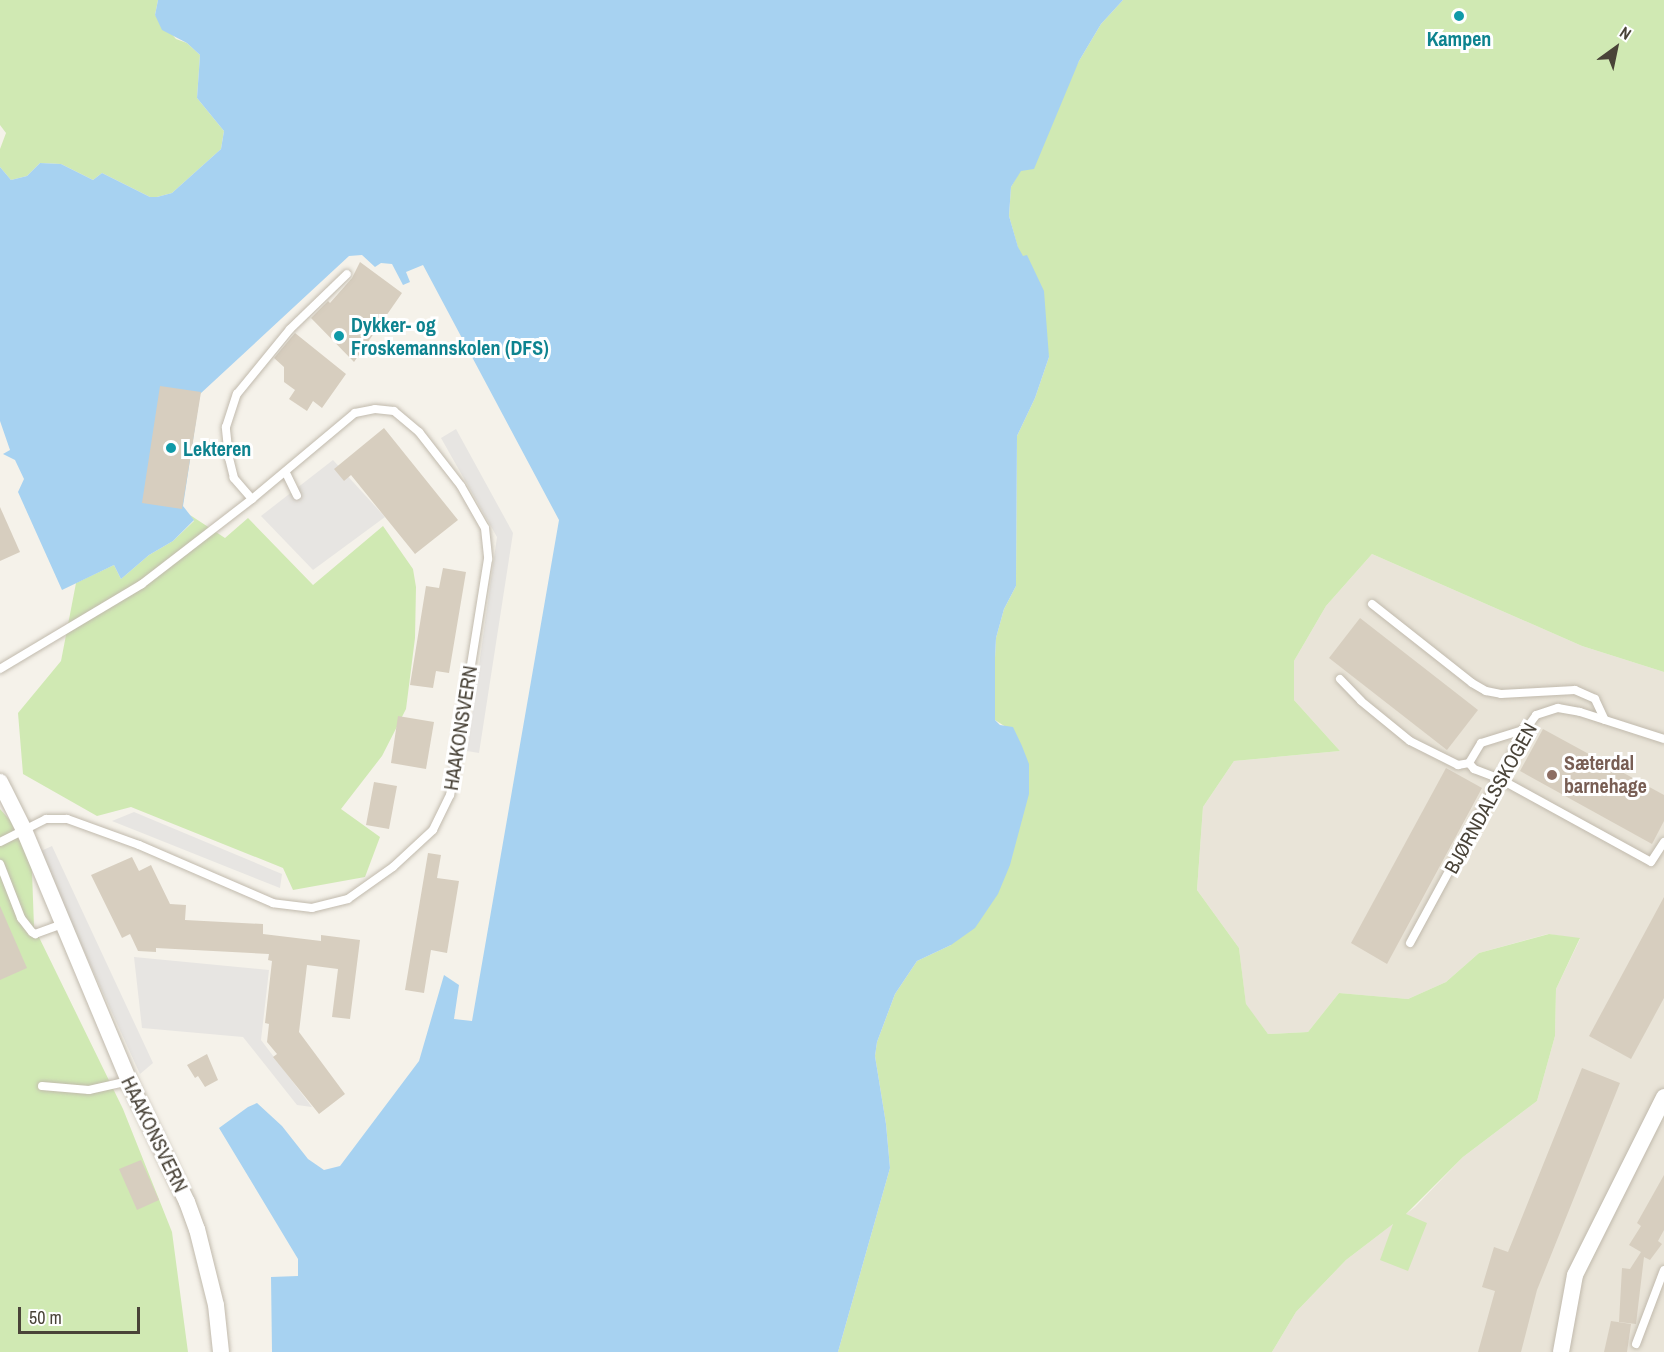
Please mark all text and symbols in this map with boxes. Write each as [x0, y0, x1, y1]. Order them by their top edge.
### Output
marker: Kampen [1452, 9, 1466, 23]
north arrow [1586, 18, 1646, 78]
text: N [1616, 21, 1636, 45]
place label: Kampen [1427, 26, 1491, 50]
place label: Dykker- og Froskemannskolen (DFS) [351, 312, 549, 359]
marker: Dykker- og Froskemannskolen (DFS) [332, 329, 346, 343]
place label: Lekteren [183, 436, 251, 460]
marker: Lekteren [164, 441, 178, 455]
street label: HAAKONSVERN [438, 664, 482, 792]
street label: BJØRNDALSSKOGEN [1439, 718, 1541, 878]
place label: Sæterdal barnehage [1564, 751, 1647, 798]
marker: Sæterdal barnehage [1545, 768, 1559, 782]
street label: HAAKONSVERN [117, 1072, 193, 1196]
scale bar [21, 1295, 142, 1333]
text: 50 m [29, 1305, 62, 1330]

